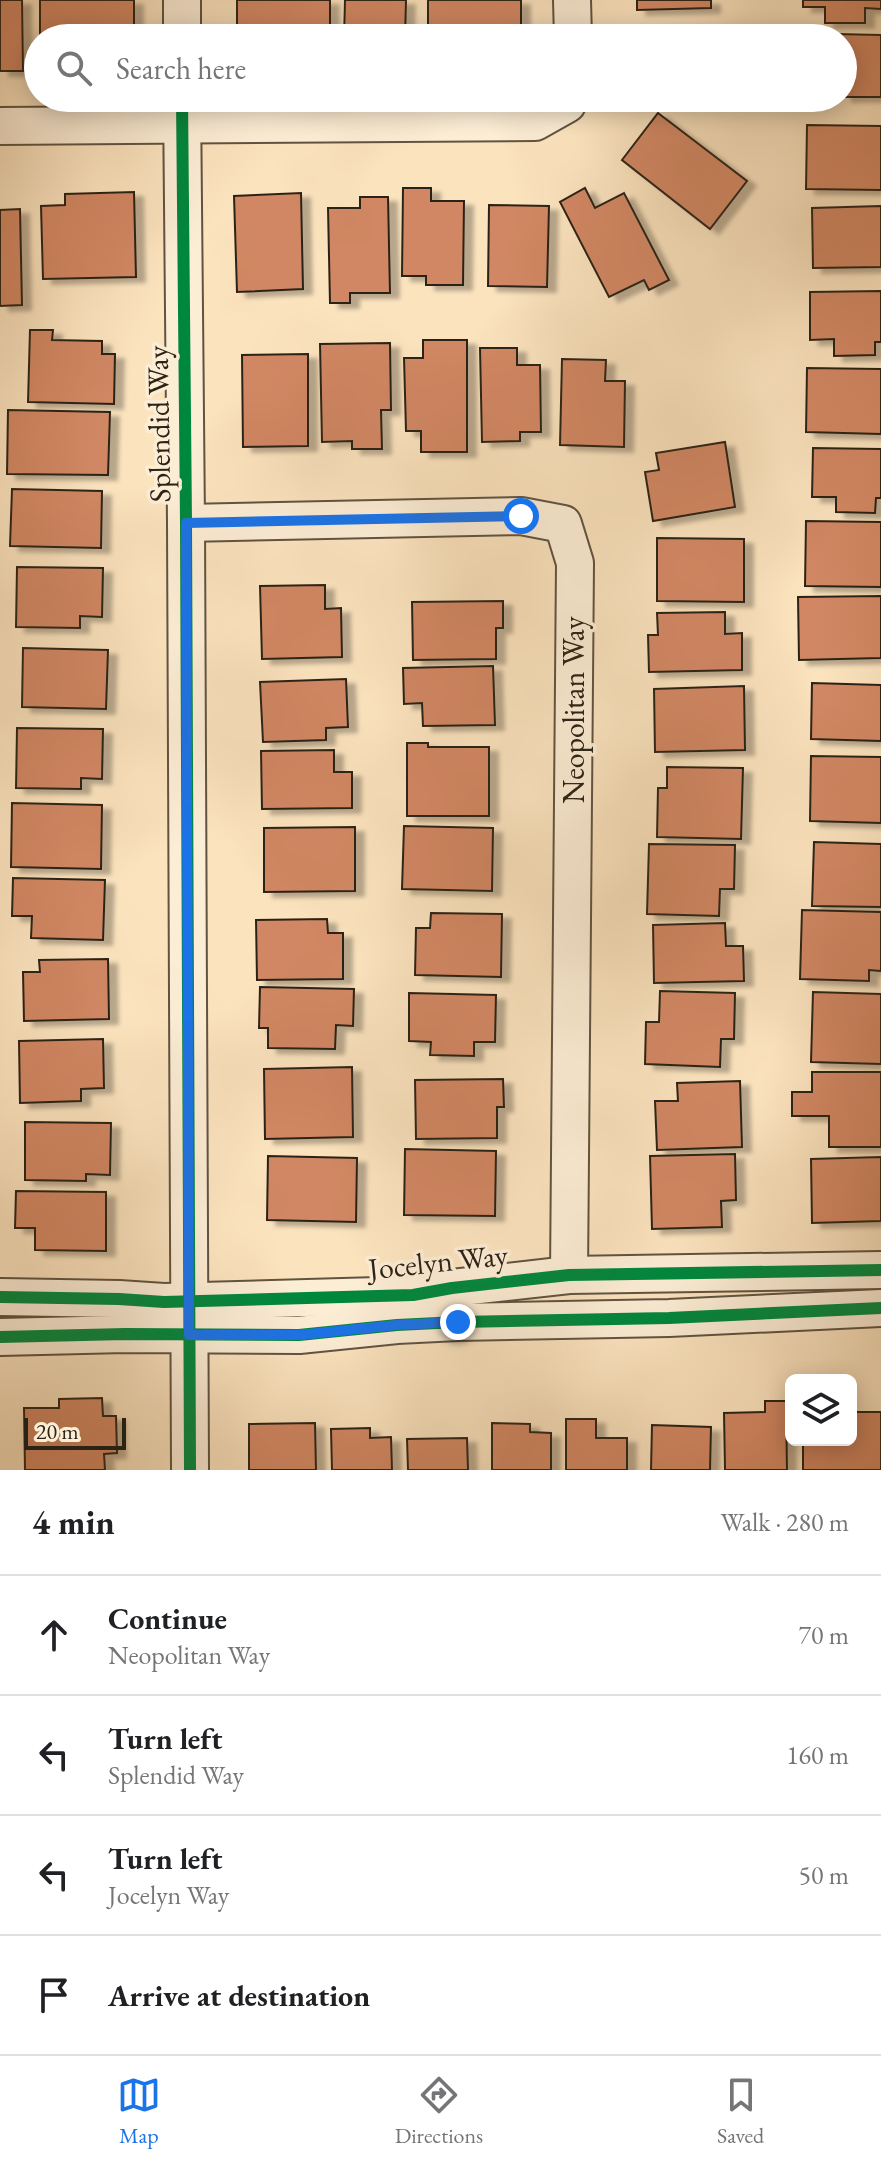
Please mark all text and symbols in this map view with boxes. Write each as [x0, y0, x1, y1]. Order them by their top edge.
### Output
search box [24, 24, 857, 112]
icon: search [52, 46, 96, 90]
text: Search here [116, 49, 246, 88]
street label: Splendid Way [138, 344, 179, 503]
route start [503, 498, 539, 534]
street label: Neopolitan Way [554, 616, 593, 804]
street label: Jocelyn Way [363, 1235, 510, 1289]
route end [440, 1304, 476, 1340]
map controls [785, 1374, 857, 1446]
button: layers [785, 1374, 857, 1446]
scale bar [24, 1414, 126, 1450]
text: 20 m [36, 1417, 79, 1446]
text: 4 min [32, 1500, 115, 1544]
text: Walk · 280 m [721, 1505, 849, 1539]
text: Continue [108, 1599, 227, 1638]
icon: ahead [32, 1613, 76, 1657]
text: 70 m [799, 1618, 849, 1652]
text: Neopolitan Way [108, 1638, 270, 1672]
text: Turn left [108, 1719, 222, 1758]
icon: left [32, 1733, 76, 1777]
text: 160 m [786, 1738, 849, 1772]
text: Splendid Way [108, 1758, 244, 1792]
text: Turn left [108, 1839, 222, 1878]
icon: left [32, 1853, 76, 1897]
text: 50 m [799, 1858, 849, 1892]
text: Jocelyn Way [108, 1878, 229, 1912]
icon: arrive [32, 1973, 76, 2017]
text: Arrive at destination [108, 1976, 370, 2015]
tab: Map [117, 2073, 161, 2150]
tab: Directions [395, 2073, 483, 2150]
tab: Saved [717, 2073, 764, 2150]

